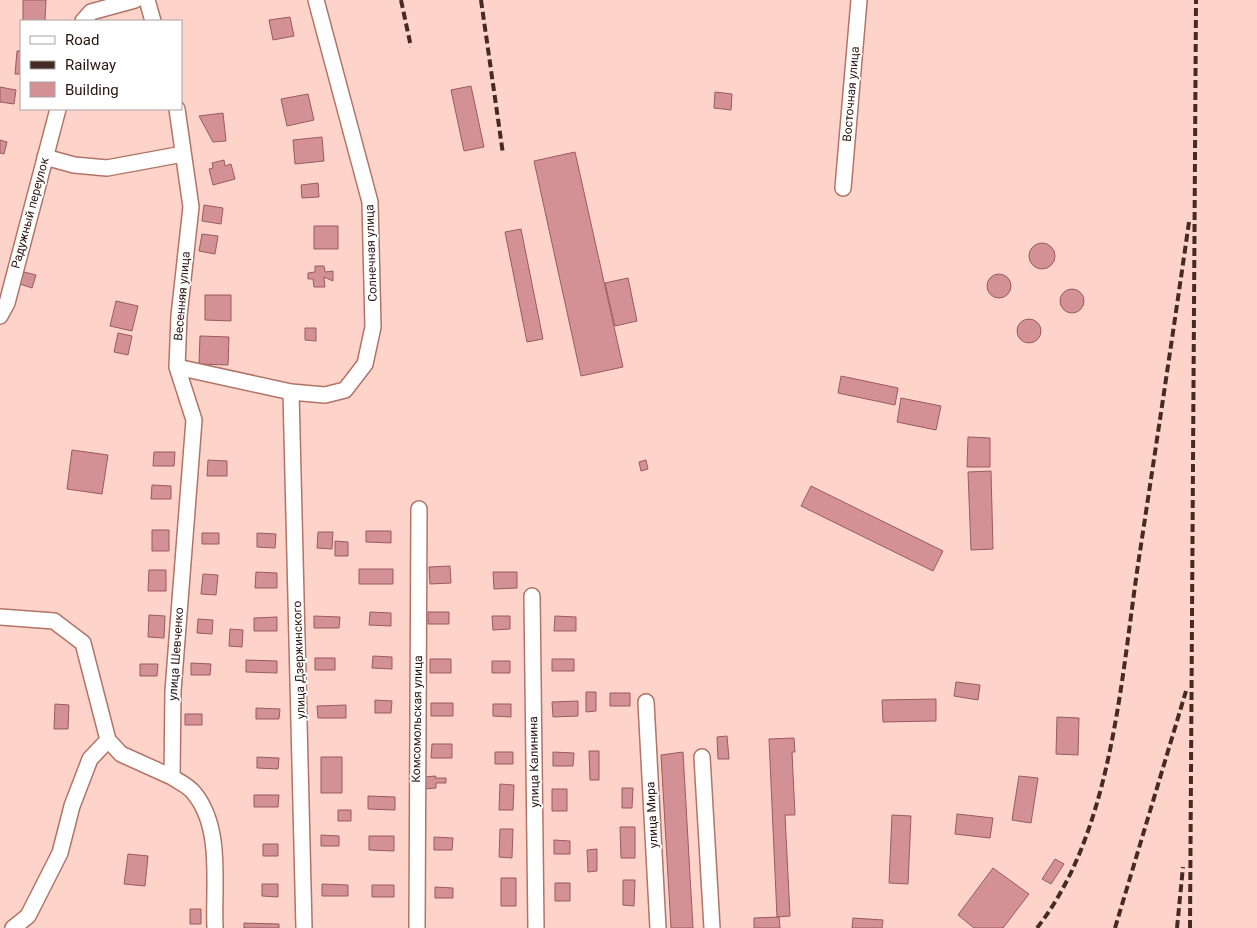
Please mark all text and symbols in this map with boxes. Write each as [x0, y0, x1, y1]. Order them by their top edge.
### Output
legend [20, 20, 182, 110]
text: Road [65, 31, 99, 49]
street label: Восточная улица [840, 46, 862, 142]
text: Railway [65, 56, 116, 74]
text: Building [65, 81, 119, 99]
street label: Радужный переулок [8, 155, 52, 270]
street label: Солнечная улица [362, 204, 380, 302]
street label: Весенняя улица [171, 251, 193, 341]
street label: улица Дзержинского [290, 600, 308, 719]
street label: улица Шевченко [166, 607, 186, 701]
street label: Комсомольская улица [409, 655, 425, 783]
street label: улица Калинина [526, 716, 542, 808]
street label: улица Мира [643, 781, 661, 849]

